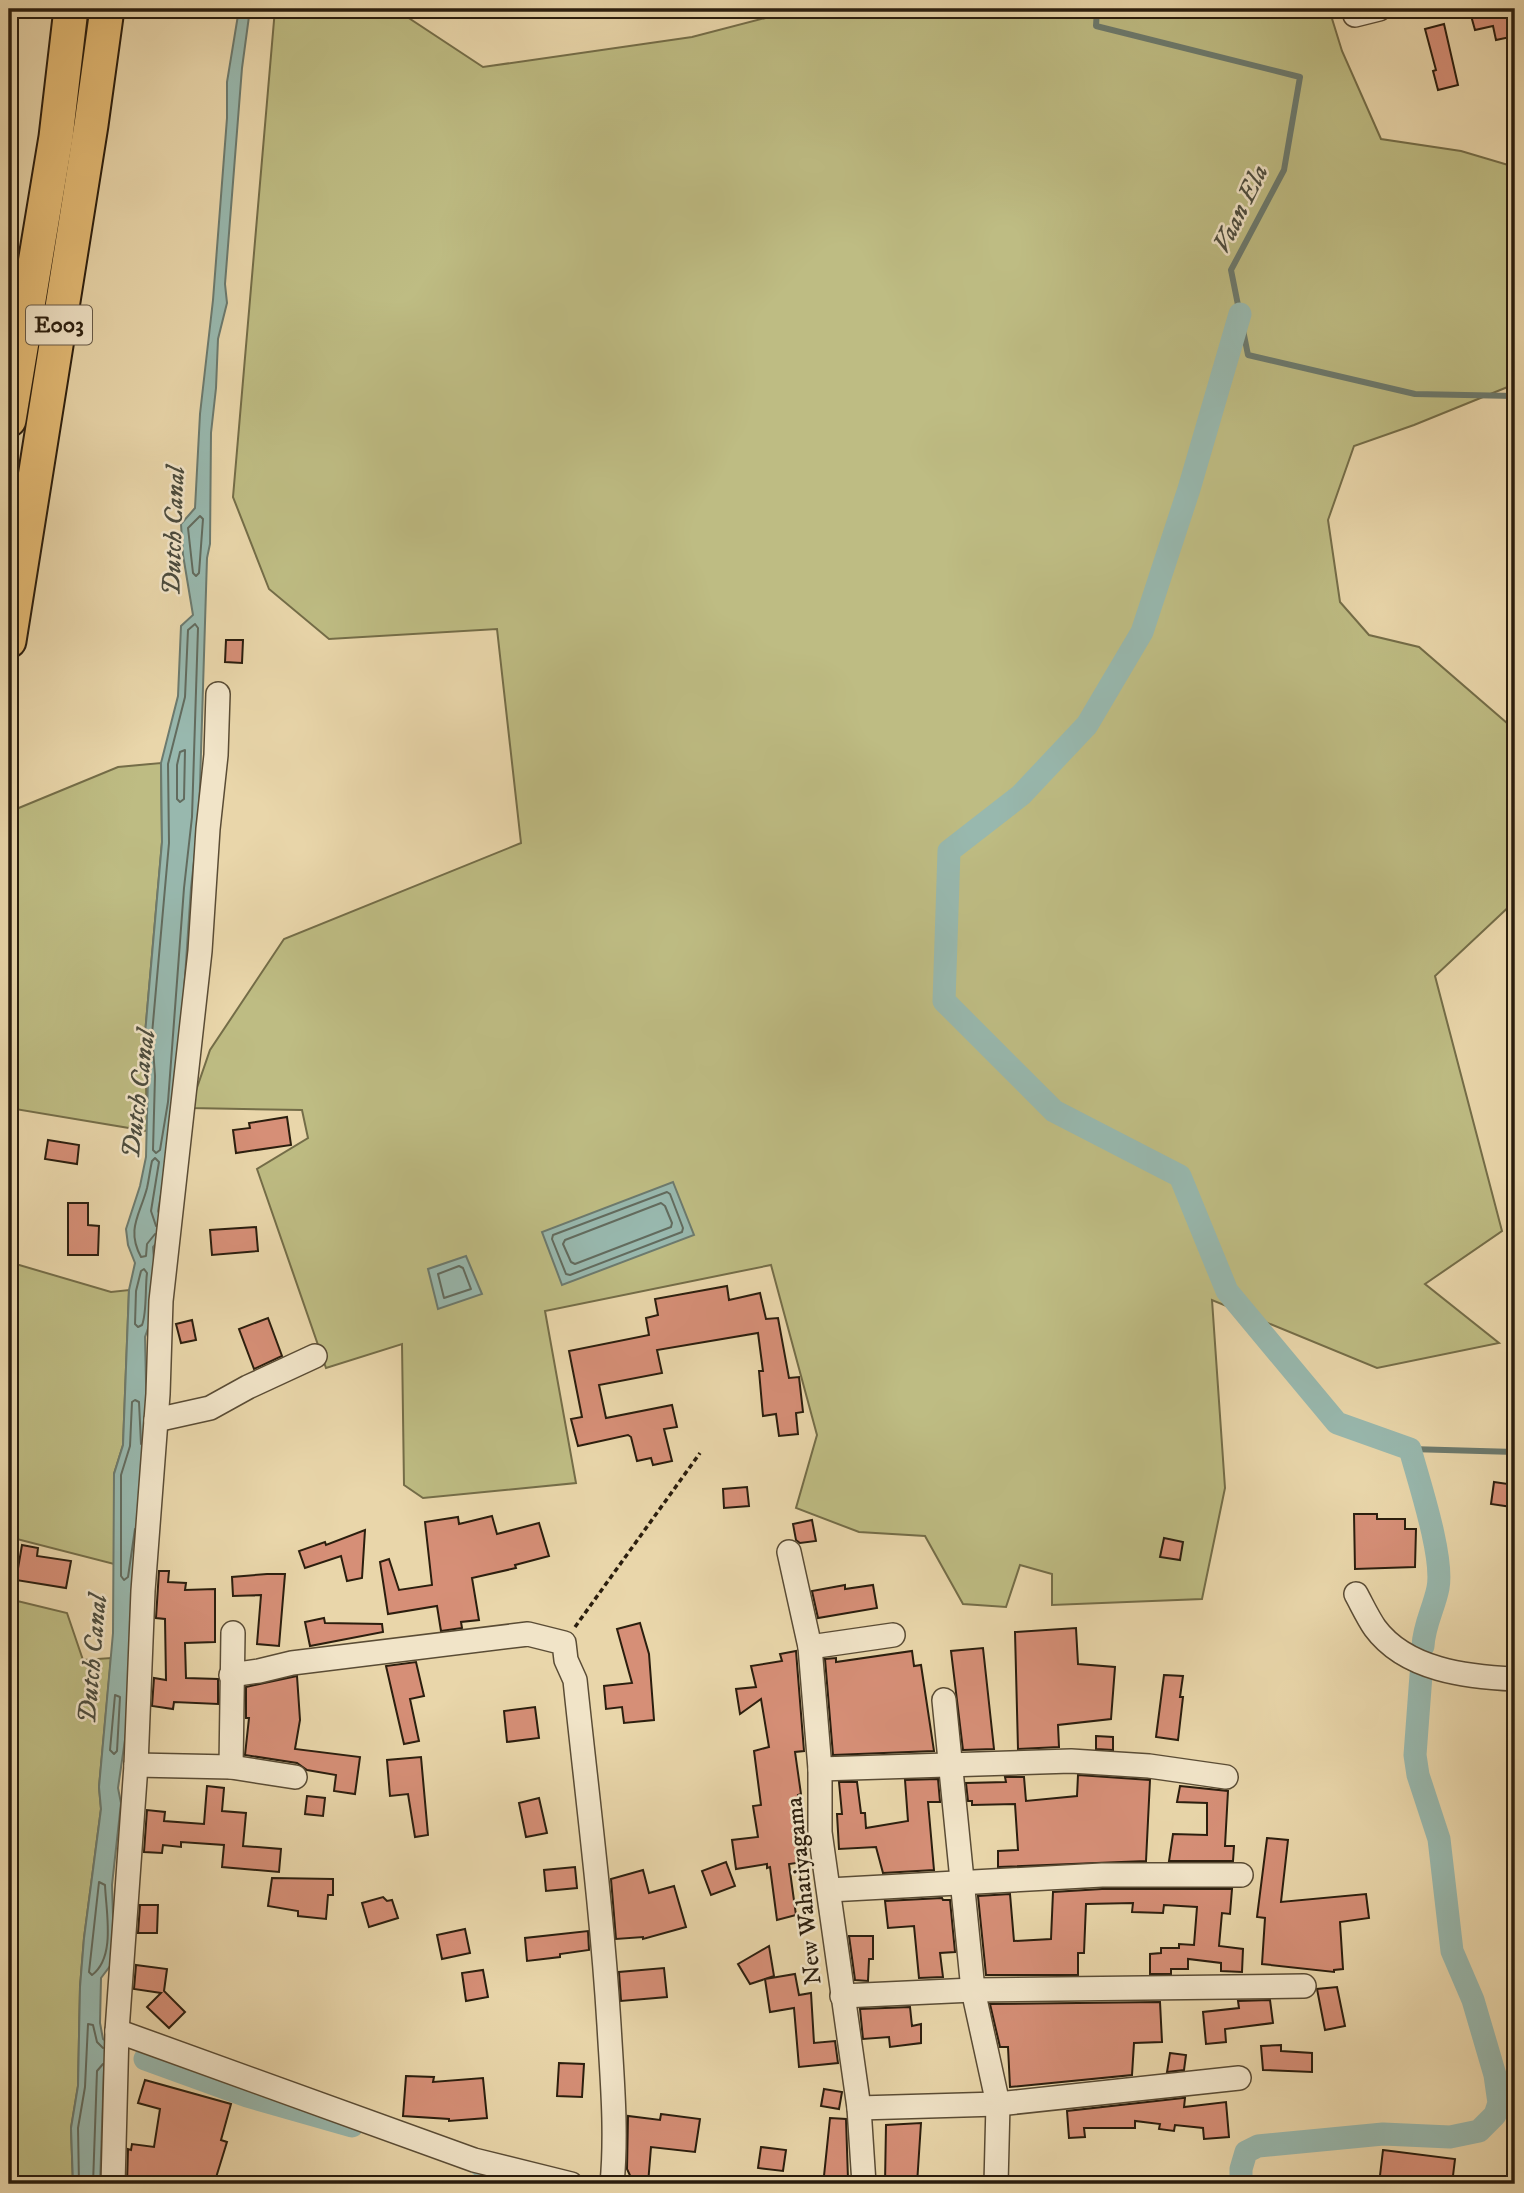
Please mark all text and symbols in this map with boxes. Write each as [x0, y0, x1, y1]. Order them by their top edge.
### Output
water label: Vaan Ela [1206, 159, 1276, 259]
road number: E003 [26, 306, 92, 344]
water label: Dutch Canal [155, 462, 193, 596]
water label: Dutch Canal [115, 1024, 164, 1160]
water label: Dutch Canal [71, 1590, 115, 1725]
street label: New Wahatiyagama [779, 1795, 829, 1986]

